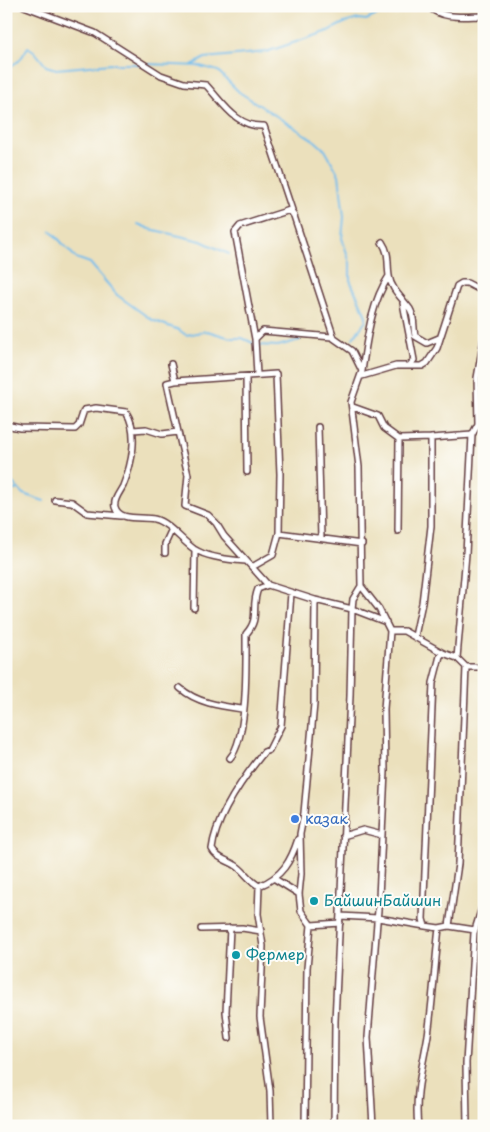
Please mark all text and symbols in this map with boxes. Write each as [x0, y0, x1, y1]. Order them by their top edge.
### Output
place label: казак [305, 806, 348, 829]
marker: казак [289, 813, 301, 825]
place label: БайшинБайшин [324, 888, 441, 911]
marker: БайшинБайшин [308, 895, 320, 907]
place label: Фермер [246, 942, 305, 965]
marker: Фермер [230, 949, 242, 961]

